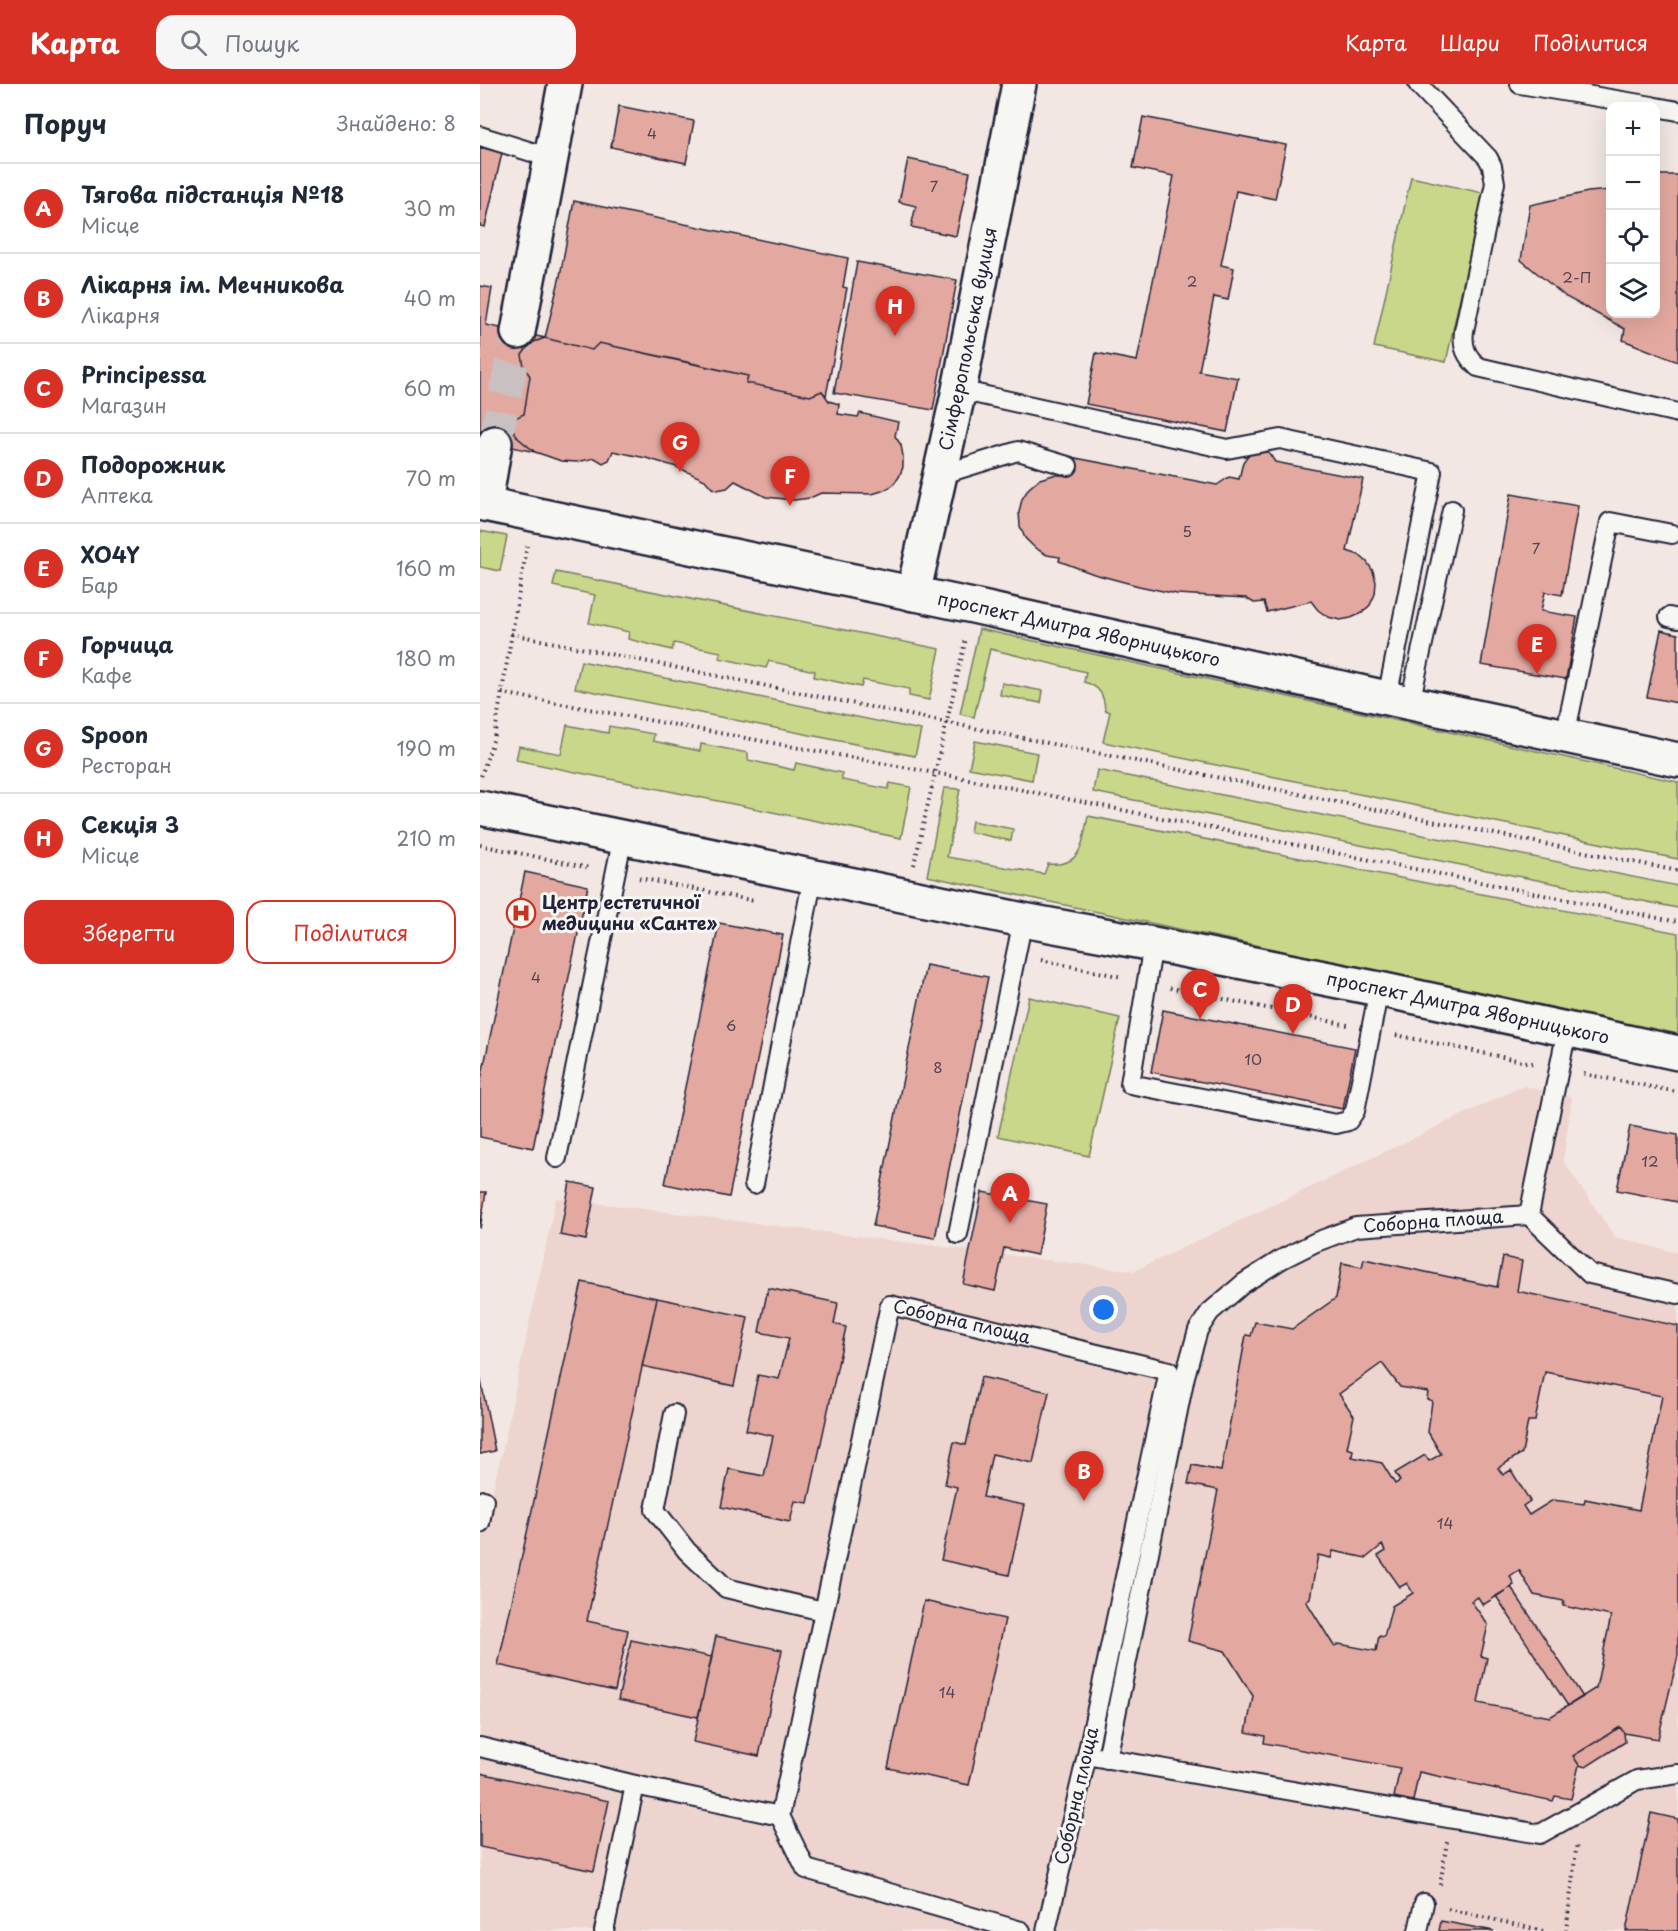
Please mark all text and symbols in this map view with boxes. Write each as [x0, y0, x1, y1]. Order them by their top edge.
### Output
search box [156, 15, 576, 69]
text: Карта [30, 21, 120, 64]
icon: search [177, 26, 210, 59]
text: Пошук [225, 26, 299, 59]
text: Карта [1345, 26, 1407, 58]
text: Шари [1440, 26, 1500, 58]
text: Поділитися [1533, 26, 1648, 58]
map controls [1606, 102, 1660, 318]
button: + [1606, 102, 1660, 156]
text: Поруч [24, 104, 107, 143]
text: Знайдено: 8 [337, 108, 456, 138]
house number: 4 [647, 121, 657, 144]
button: − [1606, 156, 1660, 210]
house number: 7 [930, 174, 939, 197]
text: Тягова пiдстанцiя №18 [81, 177, 344, 210]
text: A [36, 193, 51, 223]
text: 30 m [403, 193, 456, 223]
text: Місце [81, 210, 140, 240]
button: locate [1606, 210, 1660, 264]
street label: Сімферопольська вулиця [931, 225, 1003, 453]
button: layers [1606, 264, 1660, 318]
house number: 2-П [1562, 265, 1592, 288]
text: Лікарня ім. Мечникова [81, 267, 344, 300]
house number: 2 [1187, 269, 1197, 292]
text: B [37, 283, 50, 313]
text: 40 m [404, 283, 456, 313]
pin: H [876, 286, 914, 336]
text: Лікарня [81, 300, 160, 330]
text: Principessa [81, 357, 206, 390]
text: C [36, 373, 51, 403]
text: 60 m [404, 373, 456, 403]
text: Магазин [81, 390, 167, 420]
pin: G [660, 422, 700, 472]
text: Подорожник [81, 447, 225, 480]
pin: F [770, 456, 810, 506]
text: D [36, 463, 51, 493]
text: 70 m [406, 463, 456, 493]
text: Аптека [81, 480, 153, 510]
house number: 5 [1182, 519, 1192, 542]
house number: 7 [1532, 536, 1541, 559]
text: XO4Y [81, 537, 139, 570]
text: E [37, 553, 50, 583]
text: 160 m [396, 553, 456, 583]
text: Бар [81, 570, 118, 600]
street label: проспект Дмитра Яворницького [935, 584, 1223, 673]
pin: E [1518, 624, 1556, 674]
text: Горчица [81, 627, 174, 660]
text: F [38, 643, 49, 673]
text: 180 m [396, 643, 456, 673]
text: Кафе [81, 660, 132, 690]
text: Spoon [81, 717, 148, 750]
text: G [35, 733, 52, 763]
text: 190 m [397, 733, 456, 763]
text: Ресторан [81, 750, 172, 780]
text: Секція 3 [81, 807, 179, 840]
text: H [36, 823, 51, 853]
text: 210 m [397, 823, 456, 853]
text: Місце [81, 840, 140, 870]
place label: Центр естетичної медицини «Санте» [542, 888, 718, 936]
hospital icon: Центр естетичної медицини «Санте» [505, 897, 537, 929]
button: Зберегти [24, 900, 234, 964]
button: Поділитися [246, 900, 456, 964]
street label: проспект Дмитра Яворницького [1324, 964, 1612, 1050]
house number: 4 [531, 965, 541, 988]
pin: C [1180, 970, 1220, 1019]
pin: D [1274, 984, 1312, 1034]
house number: 6 [726, 1013, 736, 1036]
house number: 10 [1244, 1047, 1262, 1070]
house number: 8 [933, 1055, 943, 1078]
house number: 12 [1641, 1149, 1659, 1172]
pin: A [990, 1174, 1030, 1223]
street label: Соборна площа [1362, 1202, 1505, 1238]
street label: Соборна площа [891, 1291, 1034, 1350]
your location [1089, 1295, 1118, 1324]
pin: B [1064, 1452, 1104, 1501]
house number: 14 [1437, 1511, 1453, 1534]
house number: 14 [939, 1680, 955, 1703]
street label: Соборна площа [1047, 1723, 1105, 1867]

